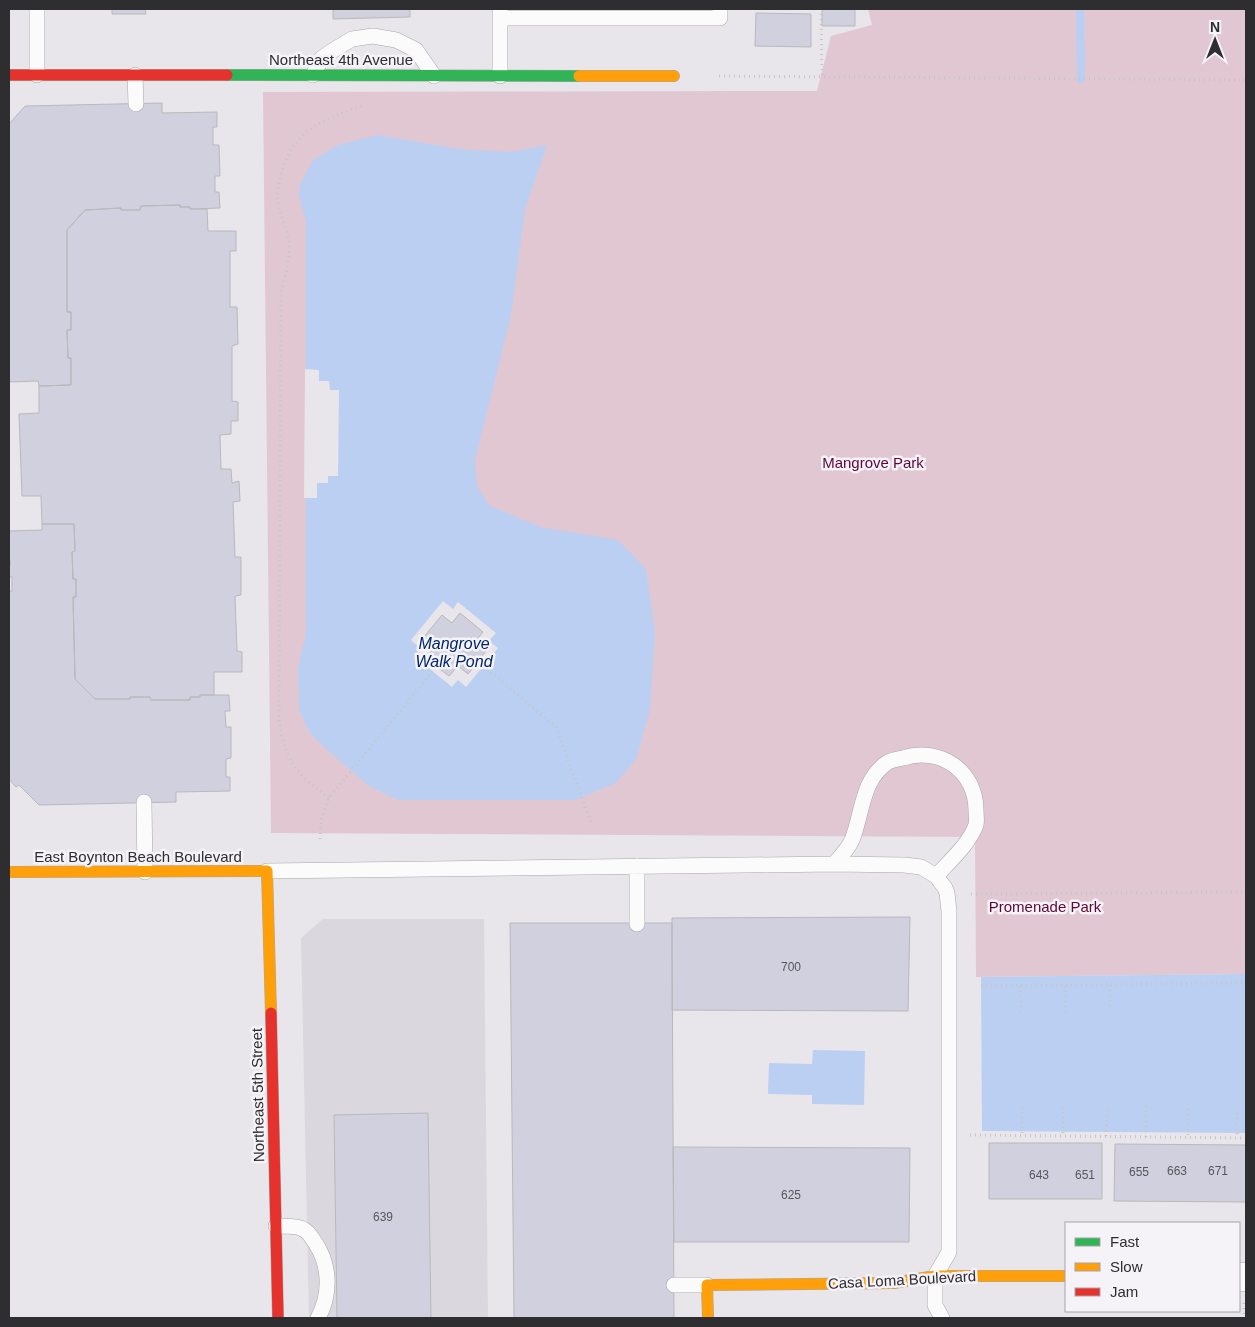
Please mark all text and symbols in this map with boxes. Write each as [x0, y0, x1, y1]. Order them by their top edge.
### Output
north arrow [1190, 15, 1240, 65]
text: N [1210, 19, 1220, 35]
street label: Northeast 4th Avenue [269, 51, 413, 68]
park label: Mangrove Park [822, 454, 924, 471]
water label: Mangrove Walk Pond [415, 635, 494, 670]
street label: East Boynton Beach Boulevard [34, 848, 242, 865]
park label: Promenade Park [989, 898, 1102, 915]
house number: 700 [781, 960, 801, 974]
street label: Northeast 5th Street [248, 1027, 267, 1162]
house number: 663 [1167, 1164, 1187, 1178]
house number: 671 [1208, 1164, 1228, 1178]
house number: 655 [1129, 1165, 1149, 1179]
house number: 643 [1029, 1168, 1049, 1182]
house number: 651 [1075, 1168, 1095, 1182]
house number: 625 [781, 1188, 801, 1202]
house number: 639 [373, 1210, 393, 1224]
legend [1065, 1222, 1240, 1312]
text: Fast [1110, 1233, 1140, 1250]
text: Slow [1110, 1258, 1143, 1275]
street label: Casa Loma Boulevard [827, 1267, 977, 1292]
text: Jam [1110, 1283, 1138, 1300]

